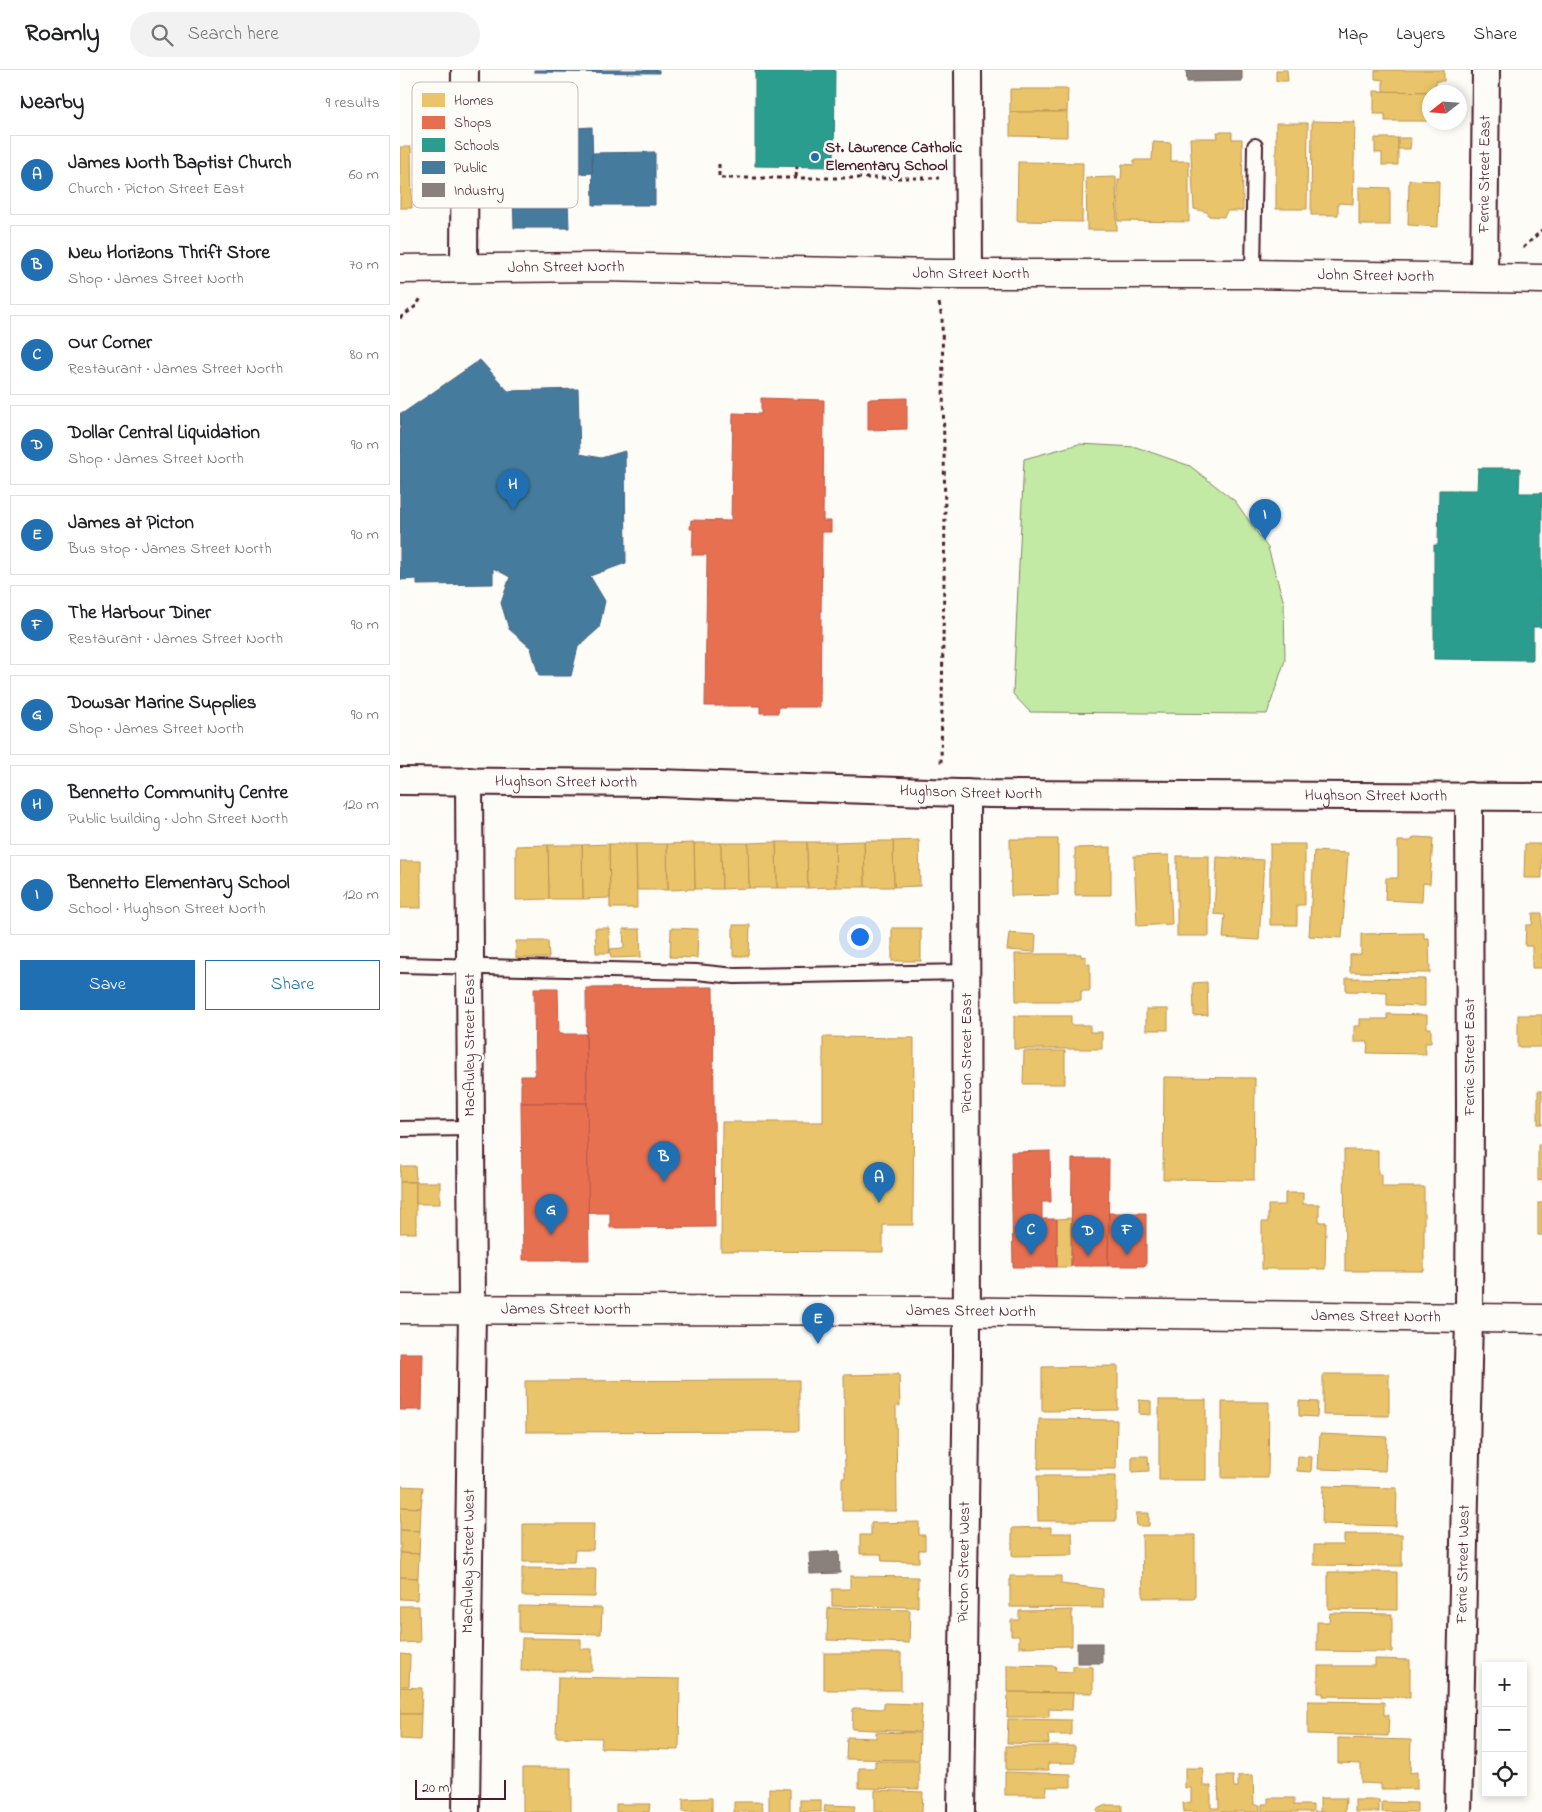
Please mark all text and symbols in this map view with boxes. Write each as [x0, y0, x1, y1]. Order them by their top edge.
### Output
search box [130, 12, 480, 57]
text: Roamly [25, 17, 100, 52]
icon: search [148, 21, 176, 49]
text: Search here [188, 21, 279, 48]
text: Map [1338, 22, 1368, 48]
text: Layers [1396, 22, 1446, 48]
text: Share [1474, 22, 1517, 48]
legend [412, 82, 578, 208]
north arrow [1422, 85, 1467, 130]
text: Nearby [20, 88, 84, 118]
text: 9 results [326, 91, 380, 115]
text: Homes [454, 91, 494, 112]
text: Shops [454, 113, 492, 134]
street label: Ferrie Street East [1472, 114, 1498, 234]
text: Schools [454, 136, 499, 157]
place label: St. Lawrence Catholic Elementary School [825, 136, 963, 179]
text: James North Baptist Church [68, 150, 292, 177]
marker: St. Lawrence Catholic Elementary School [809, 151, 821, 163]
text: Public [454, 158, 488, 179]
text: A [32, 163, 42, 187]
text: 60 m [349, 163, 379, 187]
text: Church · Picton Street East [68, 177, 245, 201]
text: Industry [454, 181, 504, 203]
text: New Horizons Thrift Store [68, 240, 270, 267]
text: B [32, 253, 42, 277]
text: 70 m [349, 253, 379, 277]
street label: John Street North [508, 255, 625, 280]
street label: John Street North [912, 262, 1029, 286]
street label: John Street North [1317, 263, 1434, 289]
text: Shop · James Street North [68, 267, 244, 291]
text: Our Corner [68, 330, 152, 357]
text: C [33, 343, 41, 367]
text: 80 m [350, 343, 379, 367]
text: Restaurant · James Street North [68, 357, 283, 381]
text: Dollar Central Liquidation [68, 420, 260, 447]
text: D [31, 433, 43, 457]
text: 90 m [351, 433, 379, 457]
text: Shop · James Street North [68, 447, 244, 471]
pin: H [497, 469, 529, 510]
pin: I [1249, 499, 1281, 540]
text: James at Picton [68, 510, 194, 537]
text: E [32, 523, 42, 547]
text: 90 m [351, 523, 379, 547]
text: Bus stop · James Street North [68, 537, 272, 561]
text: The Harbour Diner [68, 600, 211, 627]
text: F [32, 613, 42, 637]
text: 90 m [351, 613, 379, 637]
text: Restaurant · James Street North [68, 627, 283, 651]
text: Dowsar Marine Supplies [68, 690, 257, 717]
text: G [32, 703, 42, 727]
text: 90 m [351, 703, 379, 727]
text: Shop · James Street North [68, 717, 244, 741]
street label: Hughson Street North [495, 770, 637, 795]
street label: Hughson Street North [899, 779, 1042, 806]
text: Bennetto Community Centre [68, 780, 288, 807]
street label: Hughson Street North [1305, 784, 1447, 808]
text: H [32, 793, 42, 817]
text: 120 m [343, 793, 379, 817]
text: Public building · John Street North [68, 807, 288, 831]
text: Bennetto Elementary School [68, 870, 290, 897]
text: I [35, 883, 39, 907]
text: 120 m [343, 883, 379, 907]
text: School · Hughson Street North [68, 897, 266, 921]
your location [847, 924, 873, 950]
button: Save [20, 960, 195, 1010]
button: Share [205, 960, 380, 1010]
street label: MacAuley Street East [458, 973, 482, 1117]
street label: Picton Street East [955, 992, 979, 1113]
street label: Ferrie Street East [1458, 998, 1482, 1117]
pin: B [648, 1141, 680, 1182]
pin: A [863, 1162, 895, 1203]
pin: G [535, 1194, 567, 1235]
pin: C [1015, 1214, 1047, 1255]
pin: F [1111, 1214, 1143, 1255]
pin: D [1072, 1215, 1104, 1256]
street label: James Street North [501, 1297, 631, 1322]
street label: James Street North [906, 1299, 1036, 1324]
pin: E [802, 1303, 834, 1344]
street label: James Street North [1311, 1304, 1441, 1330]
street label: MacAuley Street West [456, 1488, 482, 1634]
street label: Picton Street West [951, 1501, 977, 1623]
street label: Ferrie Street West [1450, 1504, 1477, 1625]
map controls [1482, 1662, 1527, 1797]
button: + [1482, 1662, 1527, 1707]
button: − [1482, 1707, 1527, 1752]
button: locate [1482, 1752, 1527, 1797]
scale bar [415, 1777, 506, 1800]
text: 20 m [422, 1778, 449, 1799]

